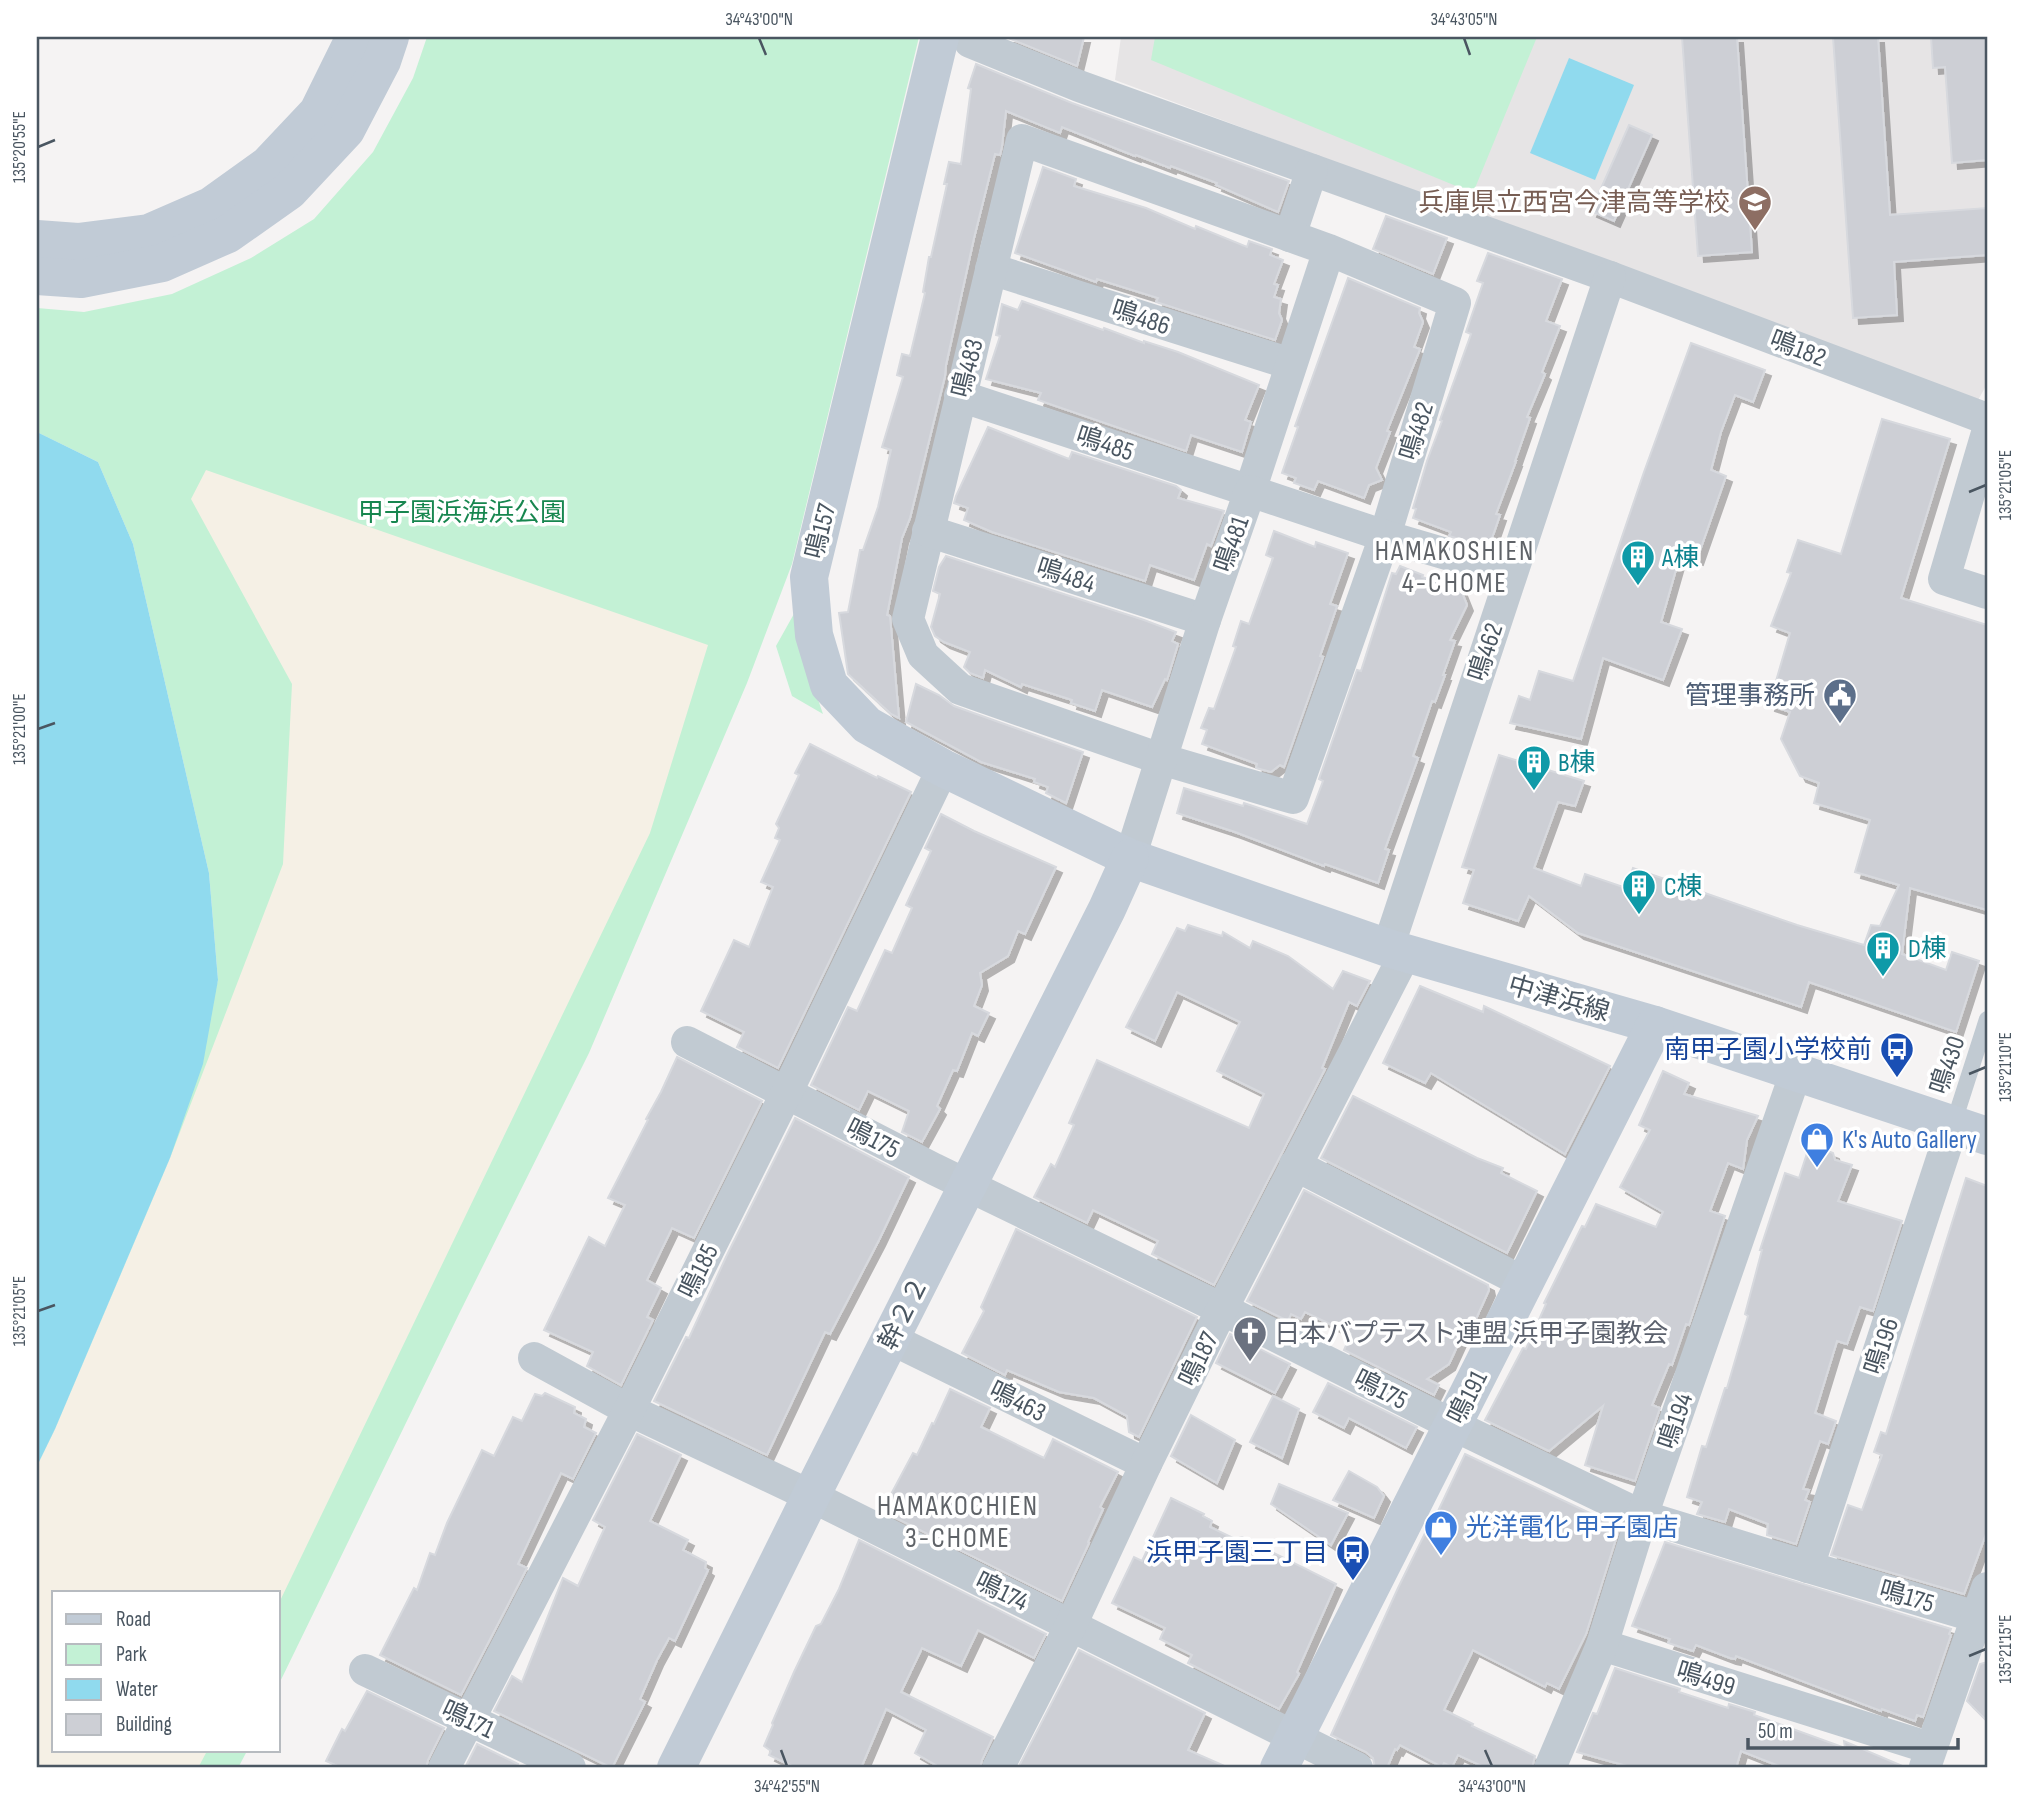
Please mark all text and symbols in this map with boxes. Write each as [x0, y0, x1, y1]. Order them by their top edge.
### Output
text: 34°43'00"N [725, 9, 793, 30]
text: 34°43'05"N [1431, 9, 1497, 30]
text: 135°20'55"E [9, 111, 30, 183]
school or university icon: 兵庫県立西宮今津高等学校 [1736, 183, 1774, 232]
place label: 兵庫県立西宮今津高等学校 [1418, 188, 1730, 219]
street label: 鳴486 [1107, 294, 1174, 342]
street label: 鳴182 [1765, 325, 1830, 374]
street label: 鳴483 [946, 336, 991, 401]
street label: 鳴482 [1394, 398, 1441, 464]
street label: 鳴485 [1072, 421, 1137, 468]
text: 135°21'05"E [1995, 450, 2016, 520]
park label: 甲子園浜海浜公園 [358, 498, 566, 529]
street label: 鳴157 [800, 500, 843, 562]
street label: 鳴481 [1208, 512, 1256, 577]
district label: HAMAKOSHIEN 4-CHOME [1375, 535, 1535, 600]
building icon: A棟 [1619, 538, 1657, 587]
place label: A棟 [1661, 543, 1699, 574]
street label: 鳴484 [1032, 552, 1099, 600]
street label: 鳴462 [1463, 620, 1510, 685]
public building icon: 管理事務所 [1821, 676, 1859, 725]
place label: 管理事務所 [1685, 681, 1815, 712]
text: 135°21'00"E [9, 693, 30, 765]
building icon: B棟 [1515, 743, 1553, 792]
place label: B棟 [1558, 748, 1596, 779]
building icon: C棟 [1620, 867, 1658, 916]
place label: C棟 [1664, 872, 1703, 903]
building icon: D棟 [1864, 929, 1902, 978]
place label: D棟 [1908, 934, 1947, 965]
street label: 中津浜線 [1504, 970, 1613, 1029]
bus stop icon: 南甲子園小学校前 [1878, 1030, 1916, 1079]
street label: 鳴430 [1924, 1032, 1972, 1099]
text: 135°21'10"E [1995, 1032, 2016, 1102]
place label: 南甲子園小学校前 [1664, 1035, 1872, 1066]
street label: 鳴175 [840, 1113, 904, 1166]
shop icon: K's Auto Gallery [1798, 1120, 1836, 1169]
place label: K's Auto Gallery [1842, 1125, 1977, 1156]
street label: 鳴185 [673, 1239, 726, 1304]
street label: 幹２２ [873, 1272, 936, 1355]
text: 135°21'05"E [9, 1276, 30, 1346]
church icon: 日本バプテスト連盟 浜甲子園教会 [1231, 1314, 1269, 1363]
street label: 鳴196 [1859, 1314, 1906, 1379]
place label: 日本バプテスト連盟 浜甲子園教会 [1274, 1319, 1668, 1350]
street label: 鳴187 [1173, 1327, 1226, 1392]
street label: 鳴175 [1348, 1364, 1412, 1417]
street label: 鳴191 [1442, 1366, 1495, 1430]
street label: 鳴463 [984, 1375, 1051, 1429]
street label: 鳴194 [1652, 1389, 1700, 1454]
district label: HAMAKOCHIEN 3-CHOME [877, 1490, 1039, 1555]
shop icon: 光洋電化 甲子園店 [1422, 1508, 1460, 1557]
place label: 光洋電化 甲子園店 [1466, 1513, 1678, 1544]
bus stop icon: 浜甲子園三丁目 [1334, 1533, 1372, 1582]
place label: 浜甲子園三丁目 [1146, 1538, 1328, 1569]
street label: 鳴174 [970, 1566, 1033, 1618]
street label: 鳴175 [1875, 1575, 1938, 1620]
legend [52, 1591, 280, 1752]
text: Road [116, 1607, 151, 1632]
text: 135°21'15"E [1995, 1615, 2016, 1683]
text: Park [116, 1642, 147, 1667]
street label: 鳴499 [1672, 1656, 1739, 1703]
text: Water [116, 1677, 158, 1702]
street label: 鳴171 [436, 1695, 499, 1746]
scale bar [1748, 1707, 1958, 1751]
text: Building [116, 1712, 172, 1737]
text: 50 m [1758, 1719, 1793, 1744]
text: 34°42'55"N [754, 1776, 820, 1797]
text: 34°43'00"N [1458, 1776, 1526, 1797]

